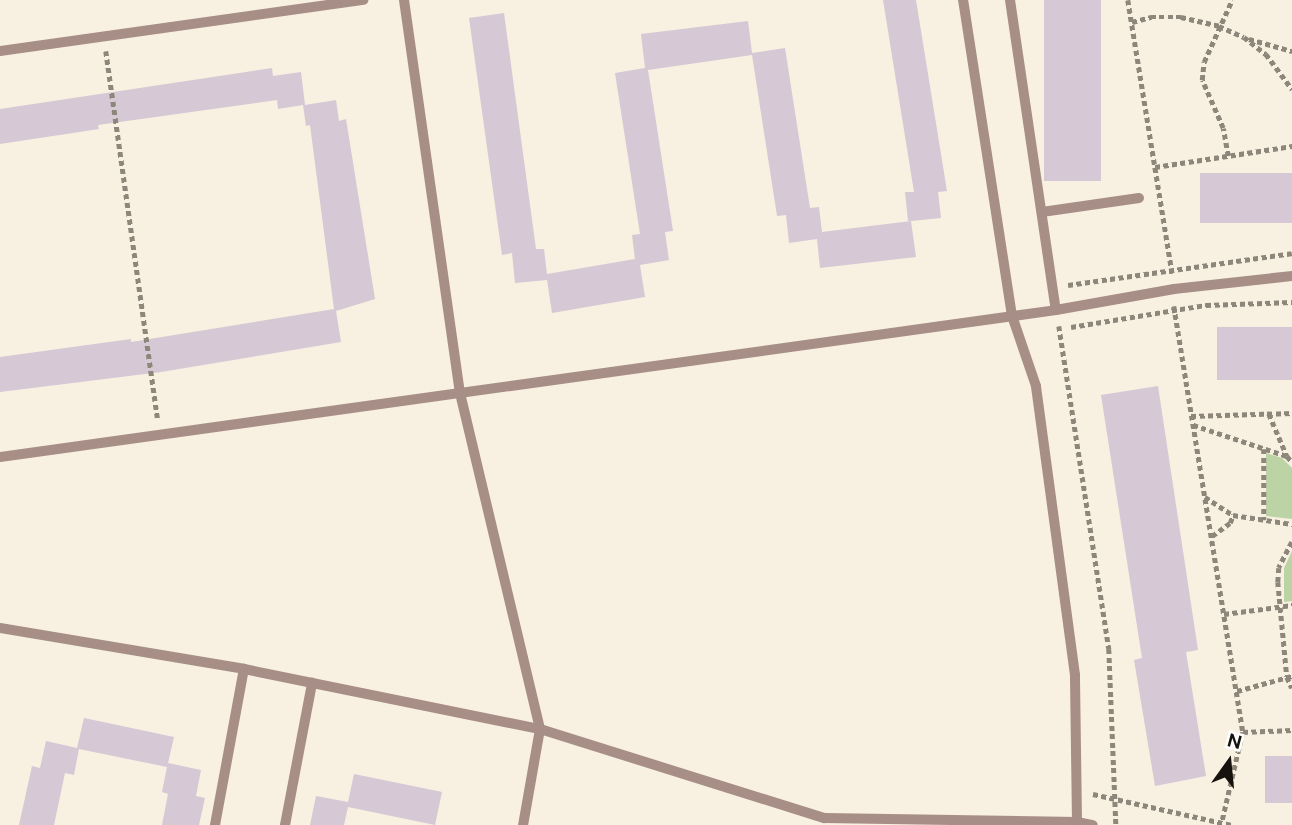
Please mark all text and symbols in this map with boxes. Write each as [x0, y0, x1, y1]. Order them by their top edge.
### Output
north arrow [1194, 727, 1264, 797]
text: N [1225, 727, 1244, 755]

